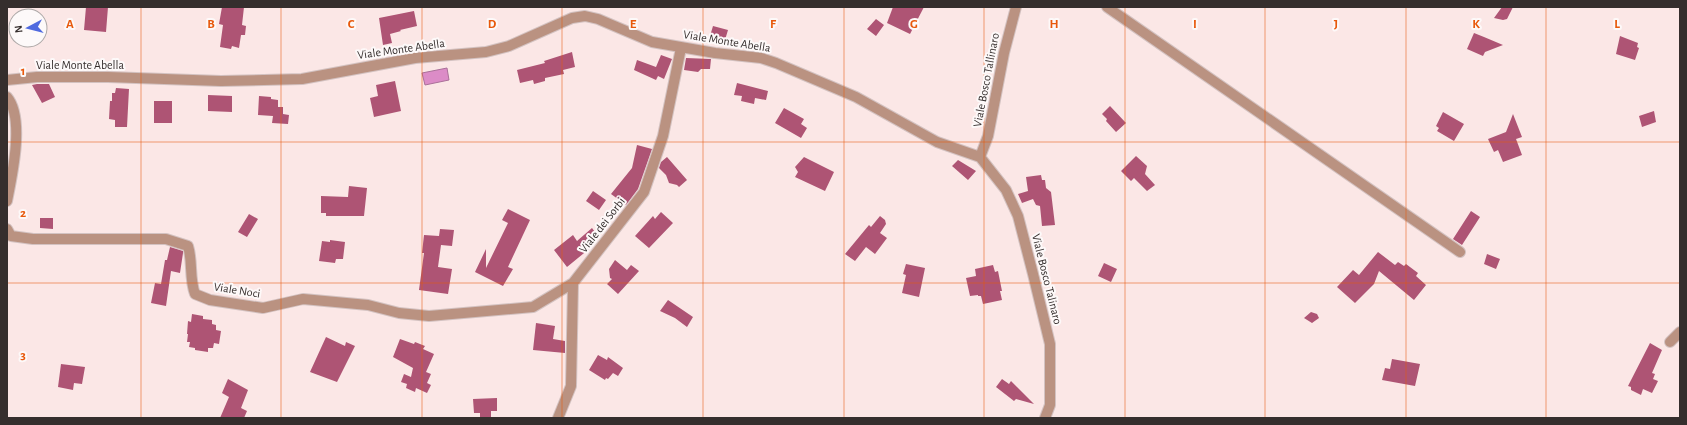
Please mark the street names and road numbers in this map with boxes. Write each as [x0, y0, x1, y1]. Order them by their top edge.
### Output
street label: Viale Monte Abella [683, 28, 772, 54]
street label: Viale Bosco Tallinaro [971, 32, 1001, 128]
street label: Viale Monte Abella [357, 37, 446, 61]
street label: Viale Monte Abella [36, 59, 125, 71]
street label: Viale dei Sorbi [577, 195, 627, 255]
street label: Viale Bosco Talinaro [1030, 233, 1064, 326]
street label: Viale Noci [213, 280, 261, 300]

